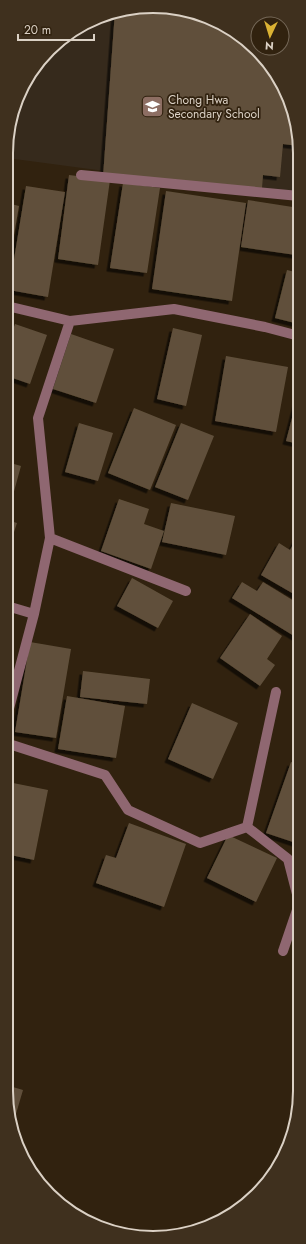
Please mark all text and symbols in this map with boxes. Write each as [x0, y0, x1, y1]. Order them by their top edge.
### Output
scale bar [18, 16, 94, 42]
north arrow [250, 16, 290, 56]
text: 20 m [24, 21, 51, 39]
text: N [264, 38, 274, 54]
place label: Chong Hwa Secondary School [168, 91, 260, 123]
school or university icon: Chong Hwa Secondary School [140, 94, 166, 120]

